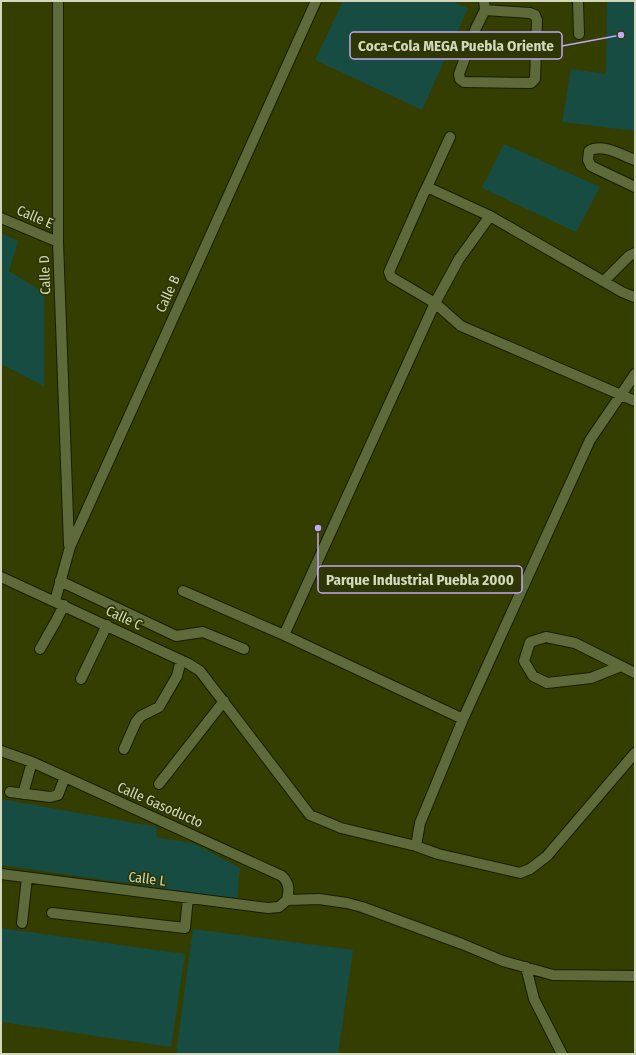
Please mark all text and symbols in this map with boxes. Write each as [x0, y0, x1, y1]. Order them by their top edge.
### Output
callout: Coca-Cola MEGA Puebla Oriente [350, 32, 562, 59]
text: Coca-Cola MEGA Puebla Oriente [358, 37, 554, 55]
street label: Calle E [14, 202, 56, 232]
street label: Calle D [36, 255, 54, 295]
street label: Calle B [152, 272, 184, 315]
callout: Parque Industrial Puebla 2000 [318, 566, 522, 593]
text: Parque Industrial Puebla 2000 [326, 571, 514, 589]
street label: Calle C [103, 602, 145, 634]
street label: Calle Gasoducto [115, 779, 205, 831]
street label: Calle L [127, 868, 167, 890]

